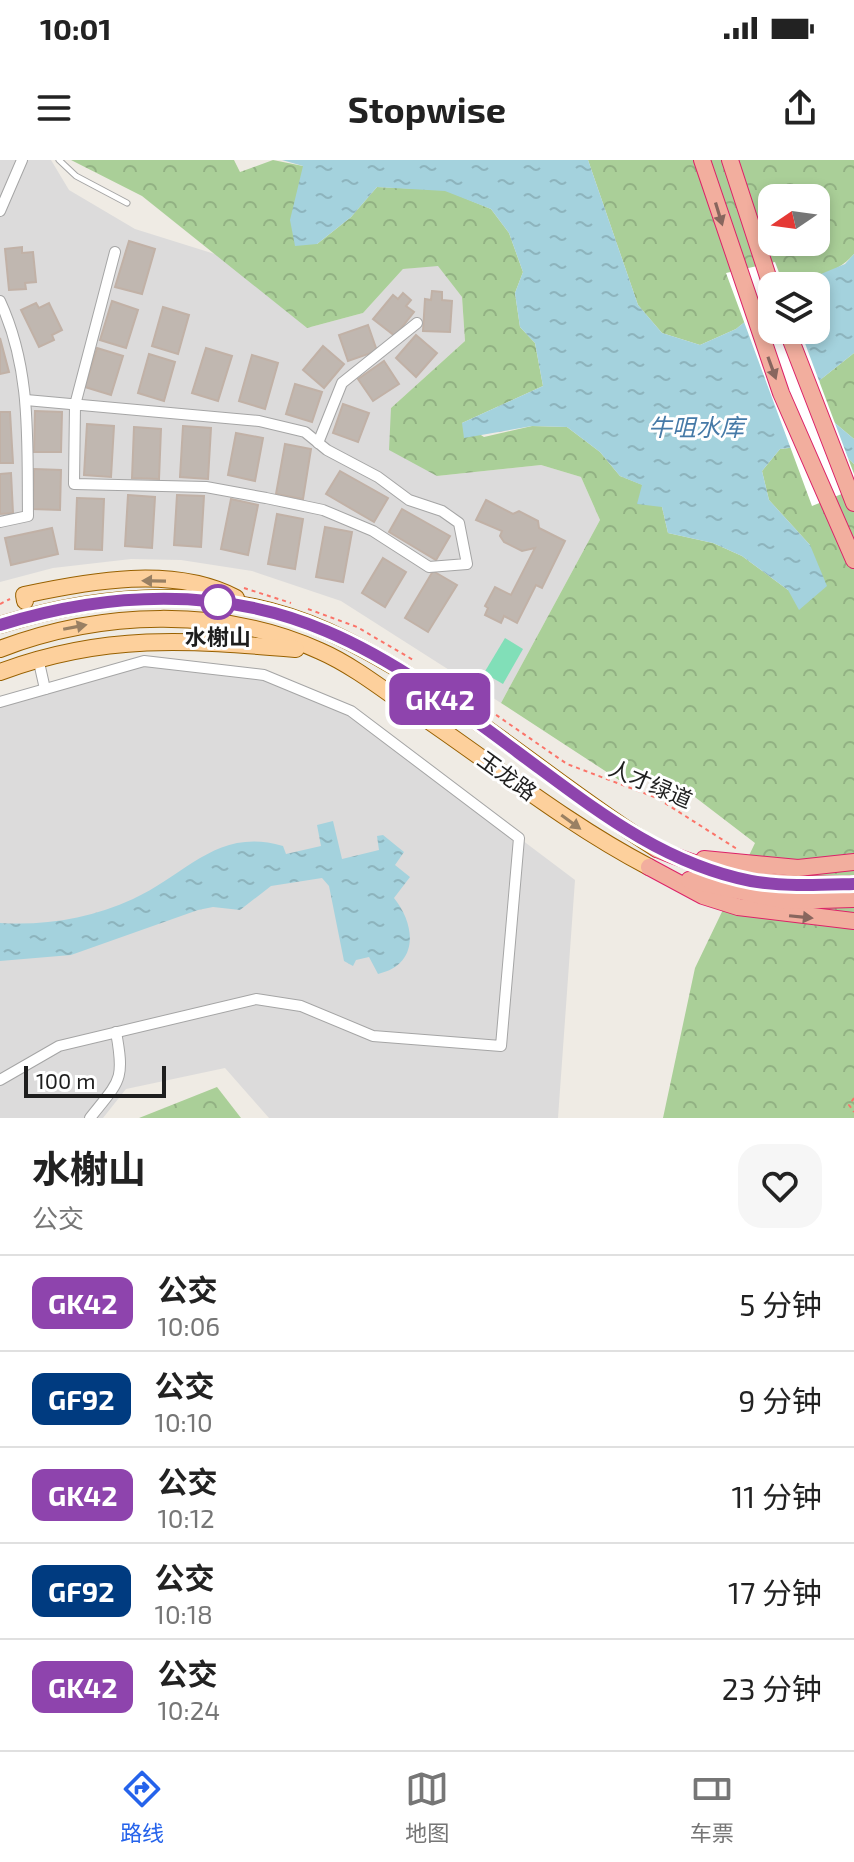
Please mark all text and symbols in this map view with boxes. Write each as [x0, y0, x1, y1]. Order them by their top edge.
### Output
text: 10:01 [40, 10, 112, 46]
icon: menu [32, 86, 76, 130]
icon: share [778, 86, 822, 130]
text: Stopwise [348, 87, 506, 130]
north arrow [758, 184, 830, 256]
map controls [758, 184, 830, 344]
one-way arrow [713, 202, 726, 226]
button: layers [758, 272, 830, 344]
one-way arrow [766, 356, 778, 380]
water label: 牛咀水库 [648, 412, 748, 441]
one-way arrow [141, 575, 166, 587]
marker: 水榭山 [201, 585, 235, 619]
one-way arrow [63, 621, 88, 633]
place label: 水榭山 [185, 623, 251, 649]
line badge: GK42 [384, 673, 496, 725]
text: GK42 [405, 682, 475, 716]
street label: 玉龙路 [474, 745, 542, 805]
street label: 人才绿道 [605, 754, 697, 812]
one-way arrow [560, 814, 581, 829]
one-way arrow [789, 910, 814, 923]
scale bar [24, 1062, 166, 1098]
text: 100 m [36, 1067, 95, 1093]
button: heart [738, 1144, 822, 1228]
text: 水榭山 [32, 1145, 146, 1191]
text: 公交 [32, 1202, 84, 1233]
text: 公交 [157, 1271, 217, 1307]
text: GK42 [48, 1286, 117, 1320]
text: 5 分钟 [739, 1286, 822, 1322]
text: 10:06 [157, 1310, 220, 1341]
text: 公交 [155, 1367, 215, 1403]
text: GF92 [48, 1382, 115, 1416]
text: 9 分钟 [738, 1382, 822, 1418]
text: 10:10 [155, 1406, 213, 1437]
text: 公交 [157, 1463, 217, 1499]
text: GK42 [48, 1478, 117, 1512]
text: 11 分钟 [731, 1478, 822, 1514]
text: 10:12 [157, 1502, 215, 1533]
text: 公交 [155, 1559, 215, 1595]
text: GF92 [48, 1574, 115, 1608]
text: 17 分钟 [728, 1574, 822, 1610]
text: 10:18 [155, 1598, 213, 1629]
text: 公交 [157, 1655, 217, 1691]
text: GK42 [48, 1670, 117, 1704]
text: 23 分钟 [722, 1670, 822, 1706]
text: 10:24 [157, 1694, 220, 1725]
tab: 路线 [120, 1767, 164, 1847]
tab: 地图 [405, 1767, 449, 1847]
tab: 车票 [690, 1767, 734, 1847]

